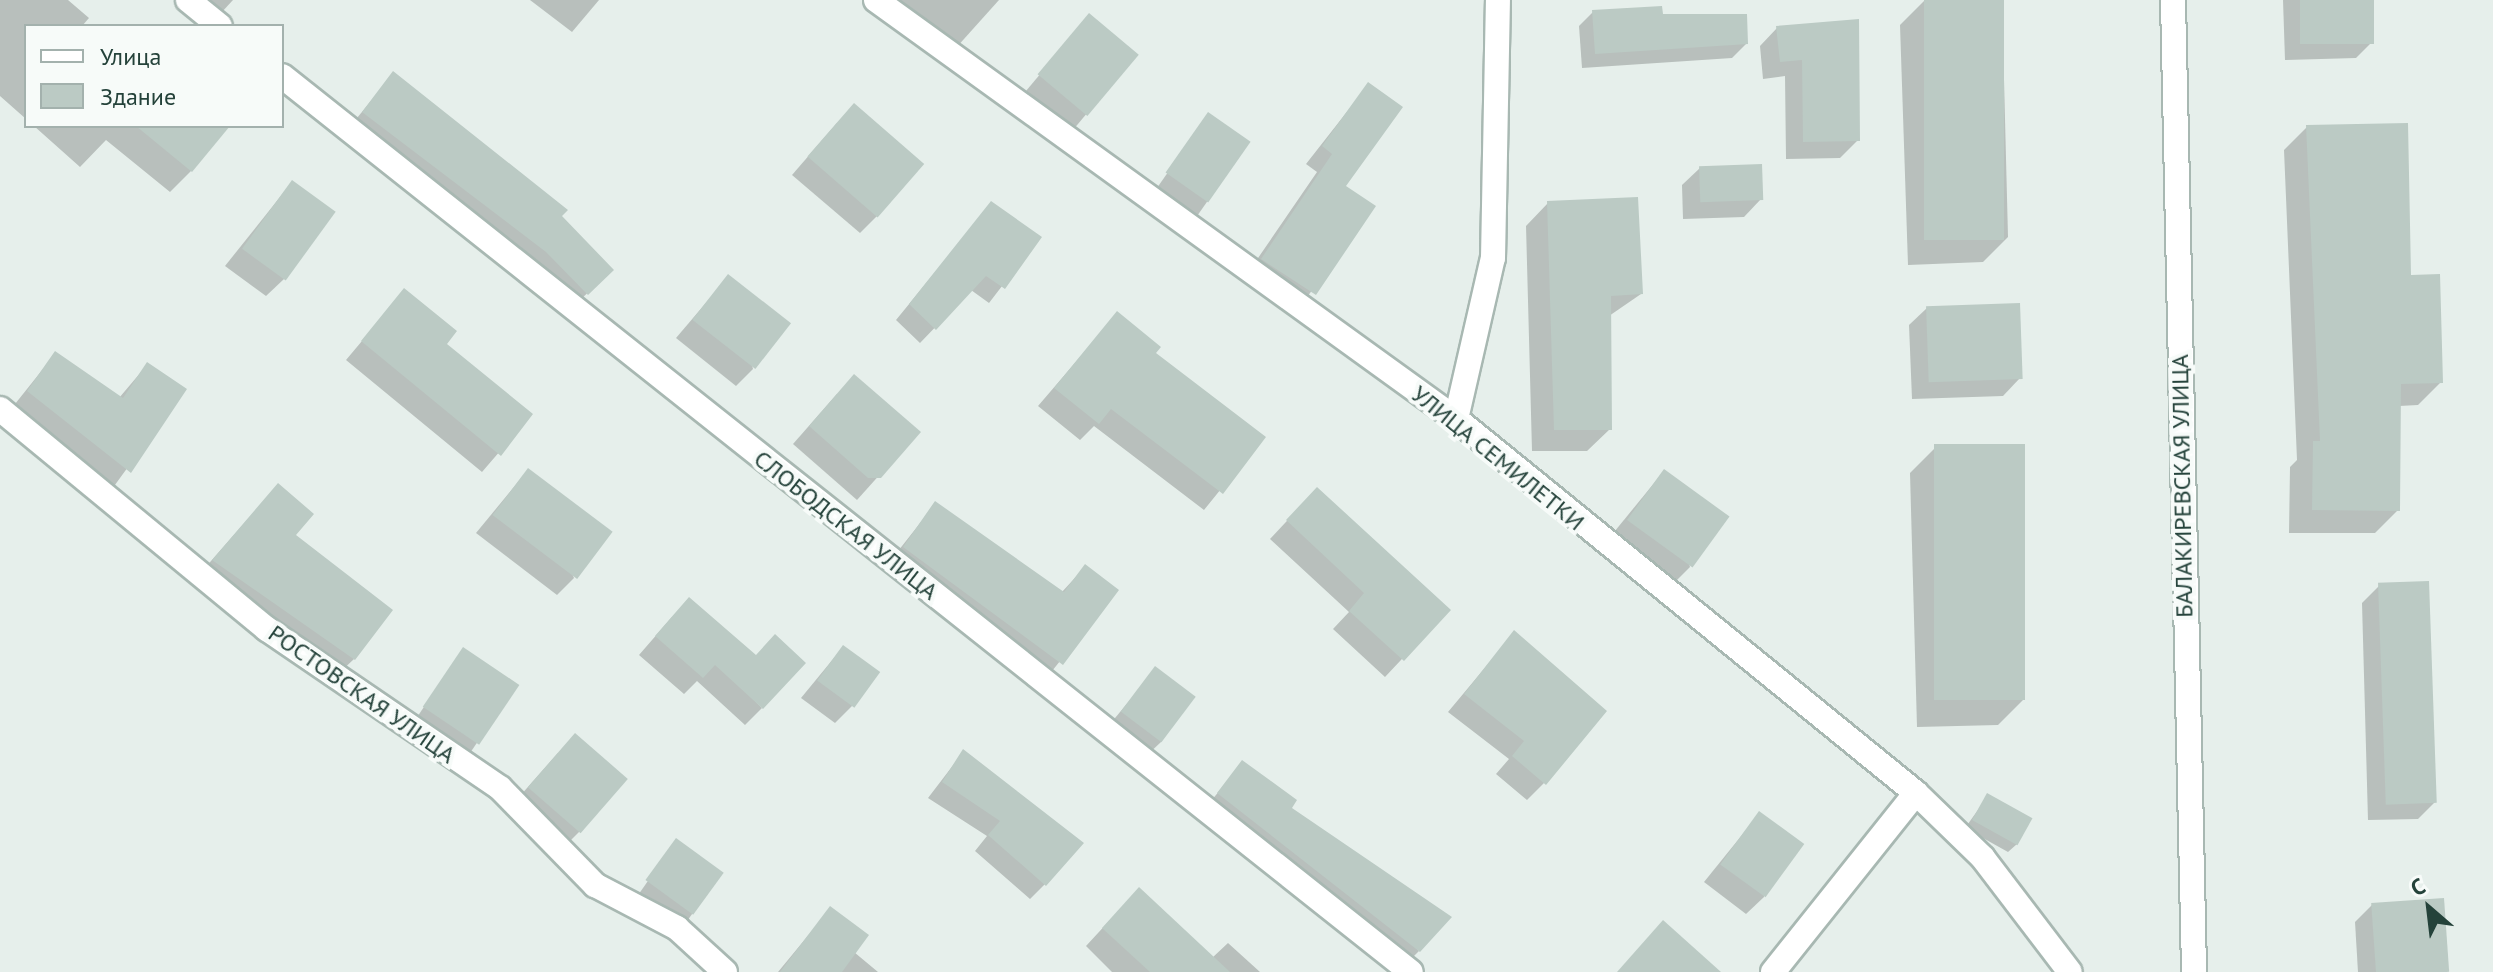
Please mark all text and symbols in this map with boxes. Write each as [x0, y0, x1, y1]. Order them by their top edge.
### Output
legend [24, 24, 284, 128]
text: Улица [100, 41, 161, 72]
text: Здание [100, 81, 176, 112]
street label: БАЛАКИРЕВСКАЯ УЛИЦА [2165, 354, 2199, 618]
street label: УЛИЦА СЕМИЛЕТКИ [1405, 379, 1591, 537]
street label: СЛОБОДСКАЯ УЛИЦА [748, 444, 944, 606]
street label: РОСТОВСКАЯ УЛИЦА [263, 618, 461, 770]
north arrow [2389, 868, 2469, 948]
text: С [2406, 872, 2430, 902]

